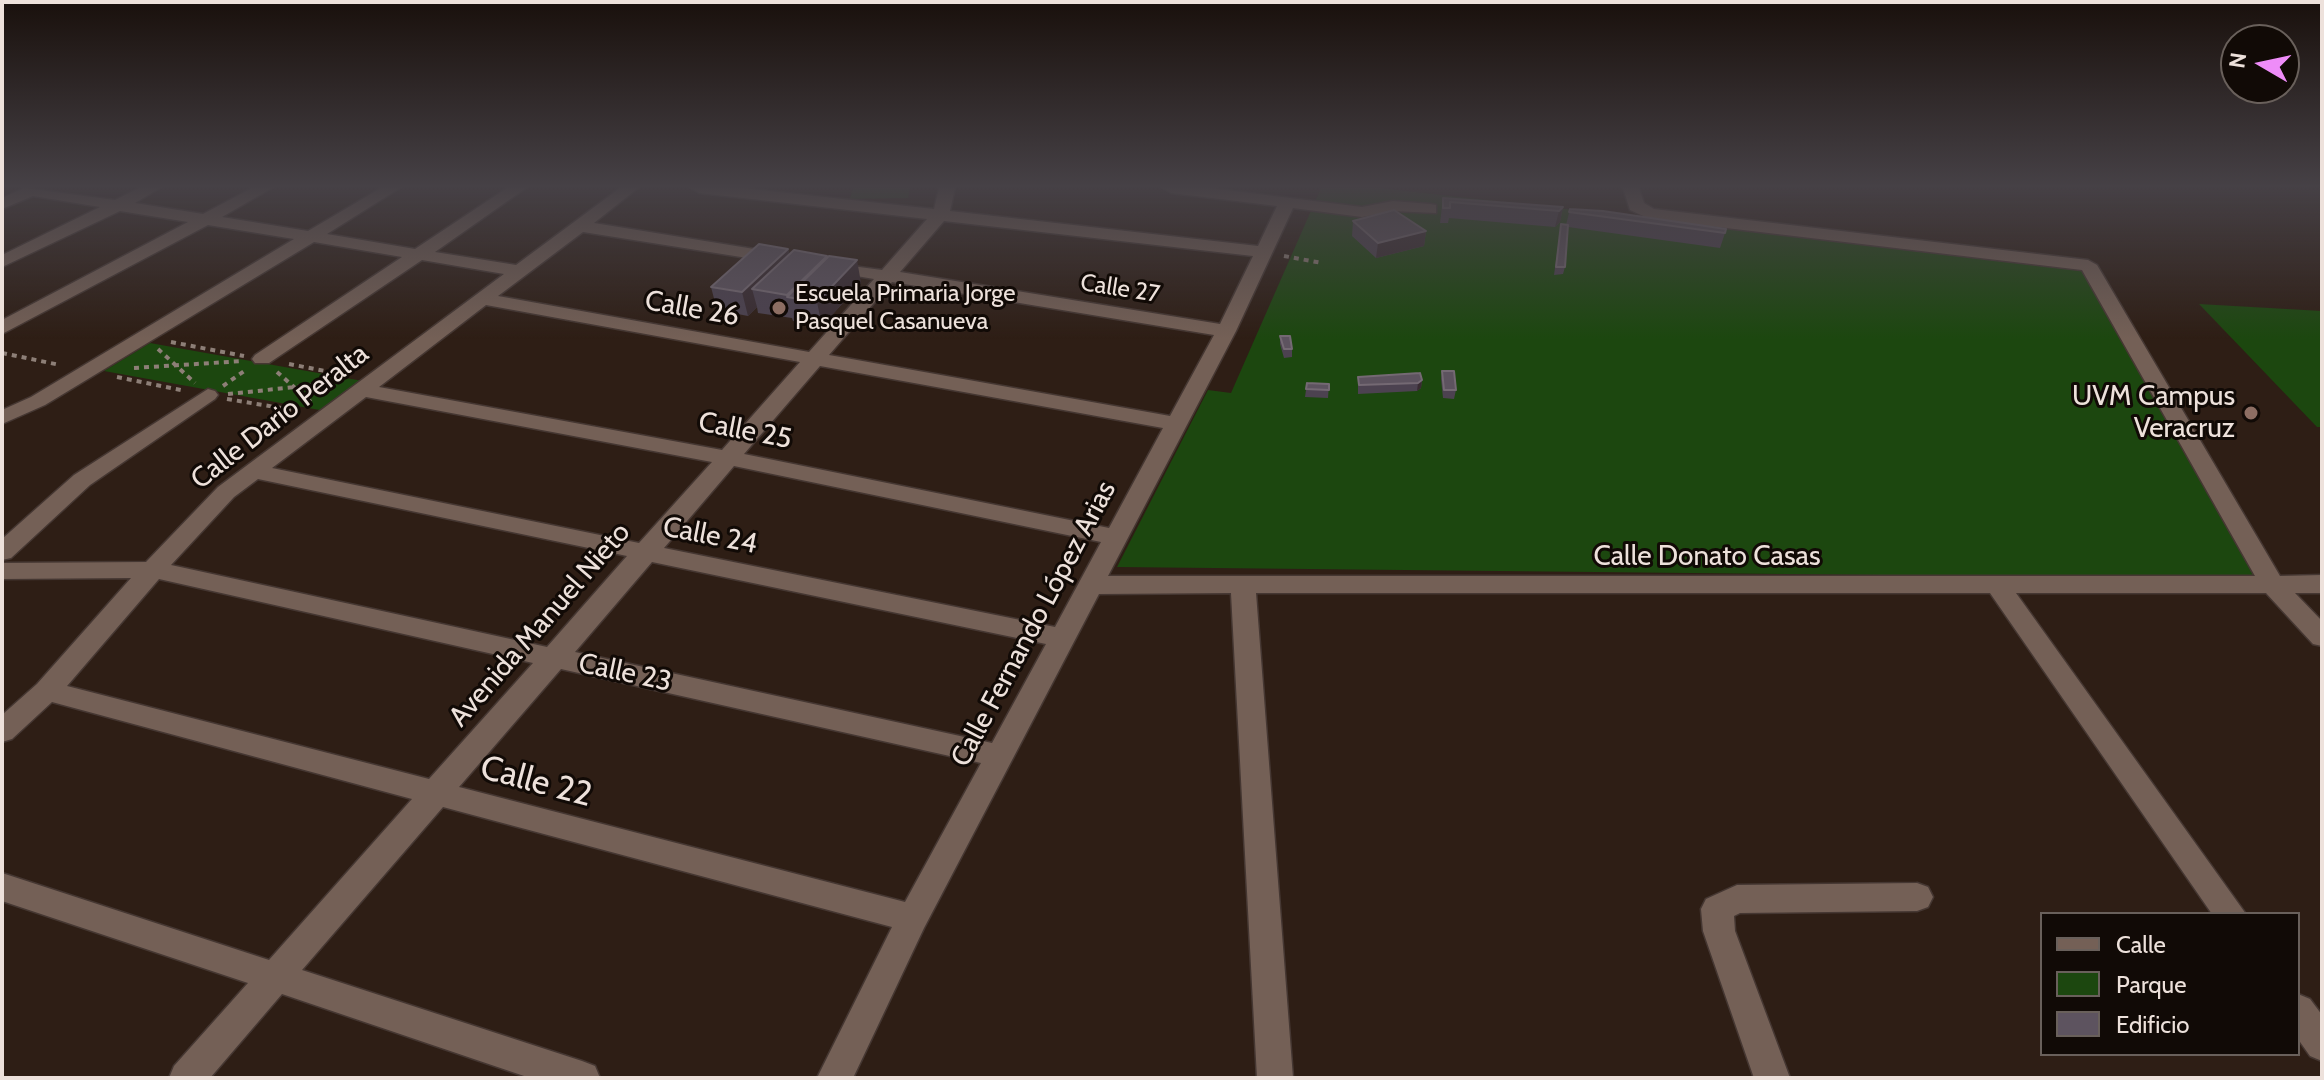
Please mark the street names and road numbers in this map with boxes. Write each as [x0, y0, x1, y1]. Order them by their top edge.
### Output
street label: Calle 27 [1078, 269, 1162, 309]
street label: Calle 26 [642, 284, 742, 334]
street label: Calle Dario Peralta [185, 337, 375, 497]
street label: Calle 25 [696, 406, 794, 456]
street label: Calle Fernando López Arias [944, 475, 1124, 773]
street label: Calle 24 [660, 510, 760, 562]
street label: Avenida Manuel Nieto [442, 516, 638, 734]
street label: Calle Donato Casas [1593, 540, 1821, 574]
street label: Calle 23 [575, 647, 675, 699]
street label: Calle 22 [476, 748, 596, 816]

